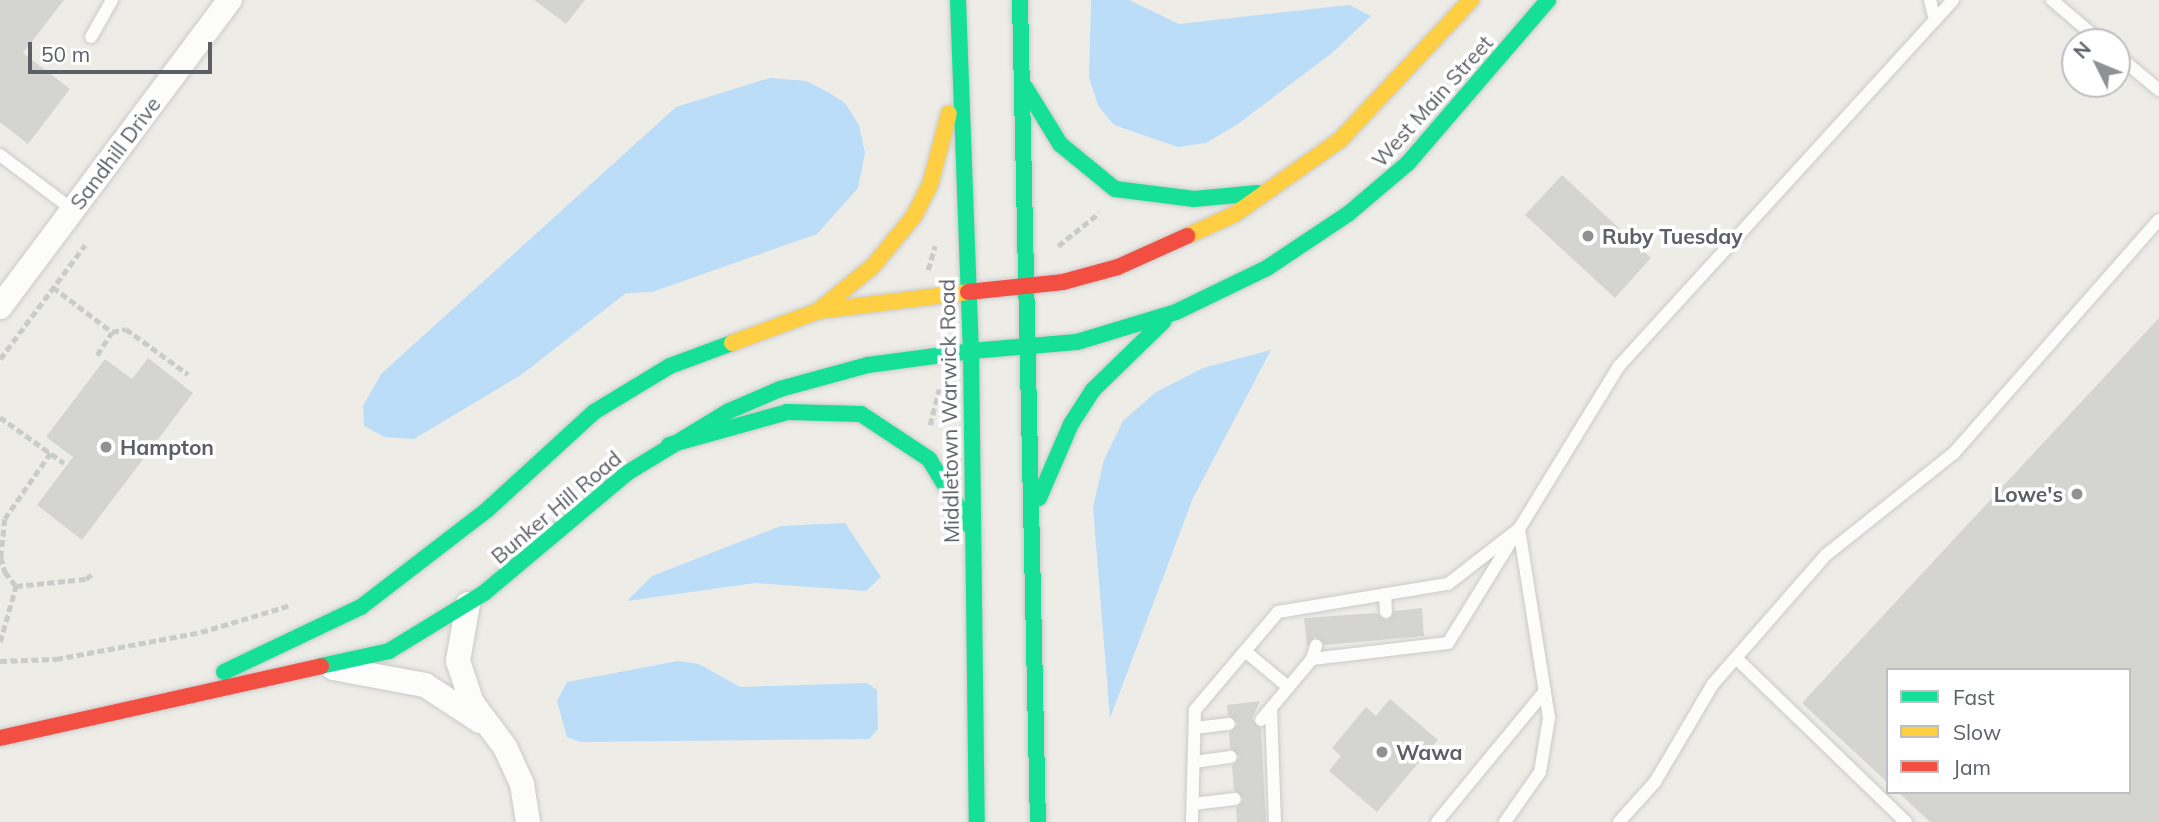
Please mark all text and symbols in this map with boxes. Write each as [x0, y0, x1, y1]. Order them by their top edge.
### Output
scale bar [32, 28, 215, 72]
north arrow [2061, 28, 2131, 98]
street label: West Main Street [1366, 30, 1498, 172]
text: N [2068, 37, 2096, 63]
text: 50 m [41, 41, 90, 67]
street label: Sandhill Drive [65, 92, 165, 214]
place label: Ruby Tuesday [1602, 223, 1743, 249]
marker: Ruby Tuesday [1580, 228, 1596, 244]
street label: Middletown Warwick Road [934, 279, 964, 543]
place label: Hampton [120, 434, 214, 460]
marker: Hampton [98, 439, 114, 455]
street label: Bunker Hill Road [486, 445, 626, 569]
place label: Lowe's [1994, 481, 2063, 507]
marker: Lowe's [2069, 486, 2085, 502]
legend [1886, 668, 2131, 794]
text: Fast [1953, 684, 1995, 710]
text: Slow [1953, 719, 2001, 745]
place label: Wawa [1396, 739, 1463, 765]
marker: Wawa [1374, 744, 1390, 760]
text: Jam [1953, 754, 1991, 780]

